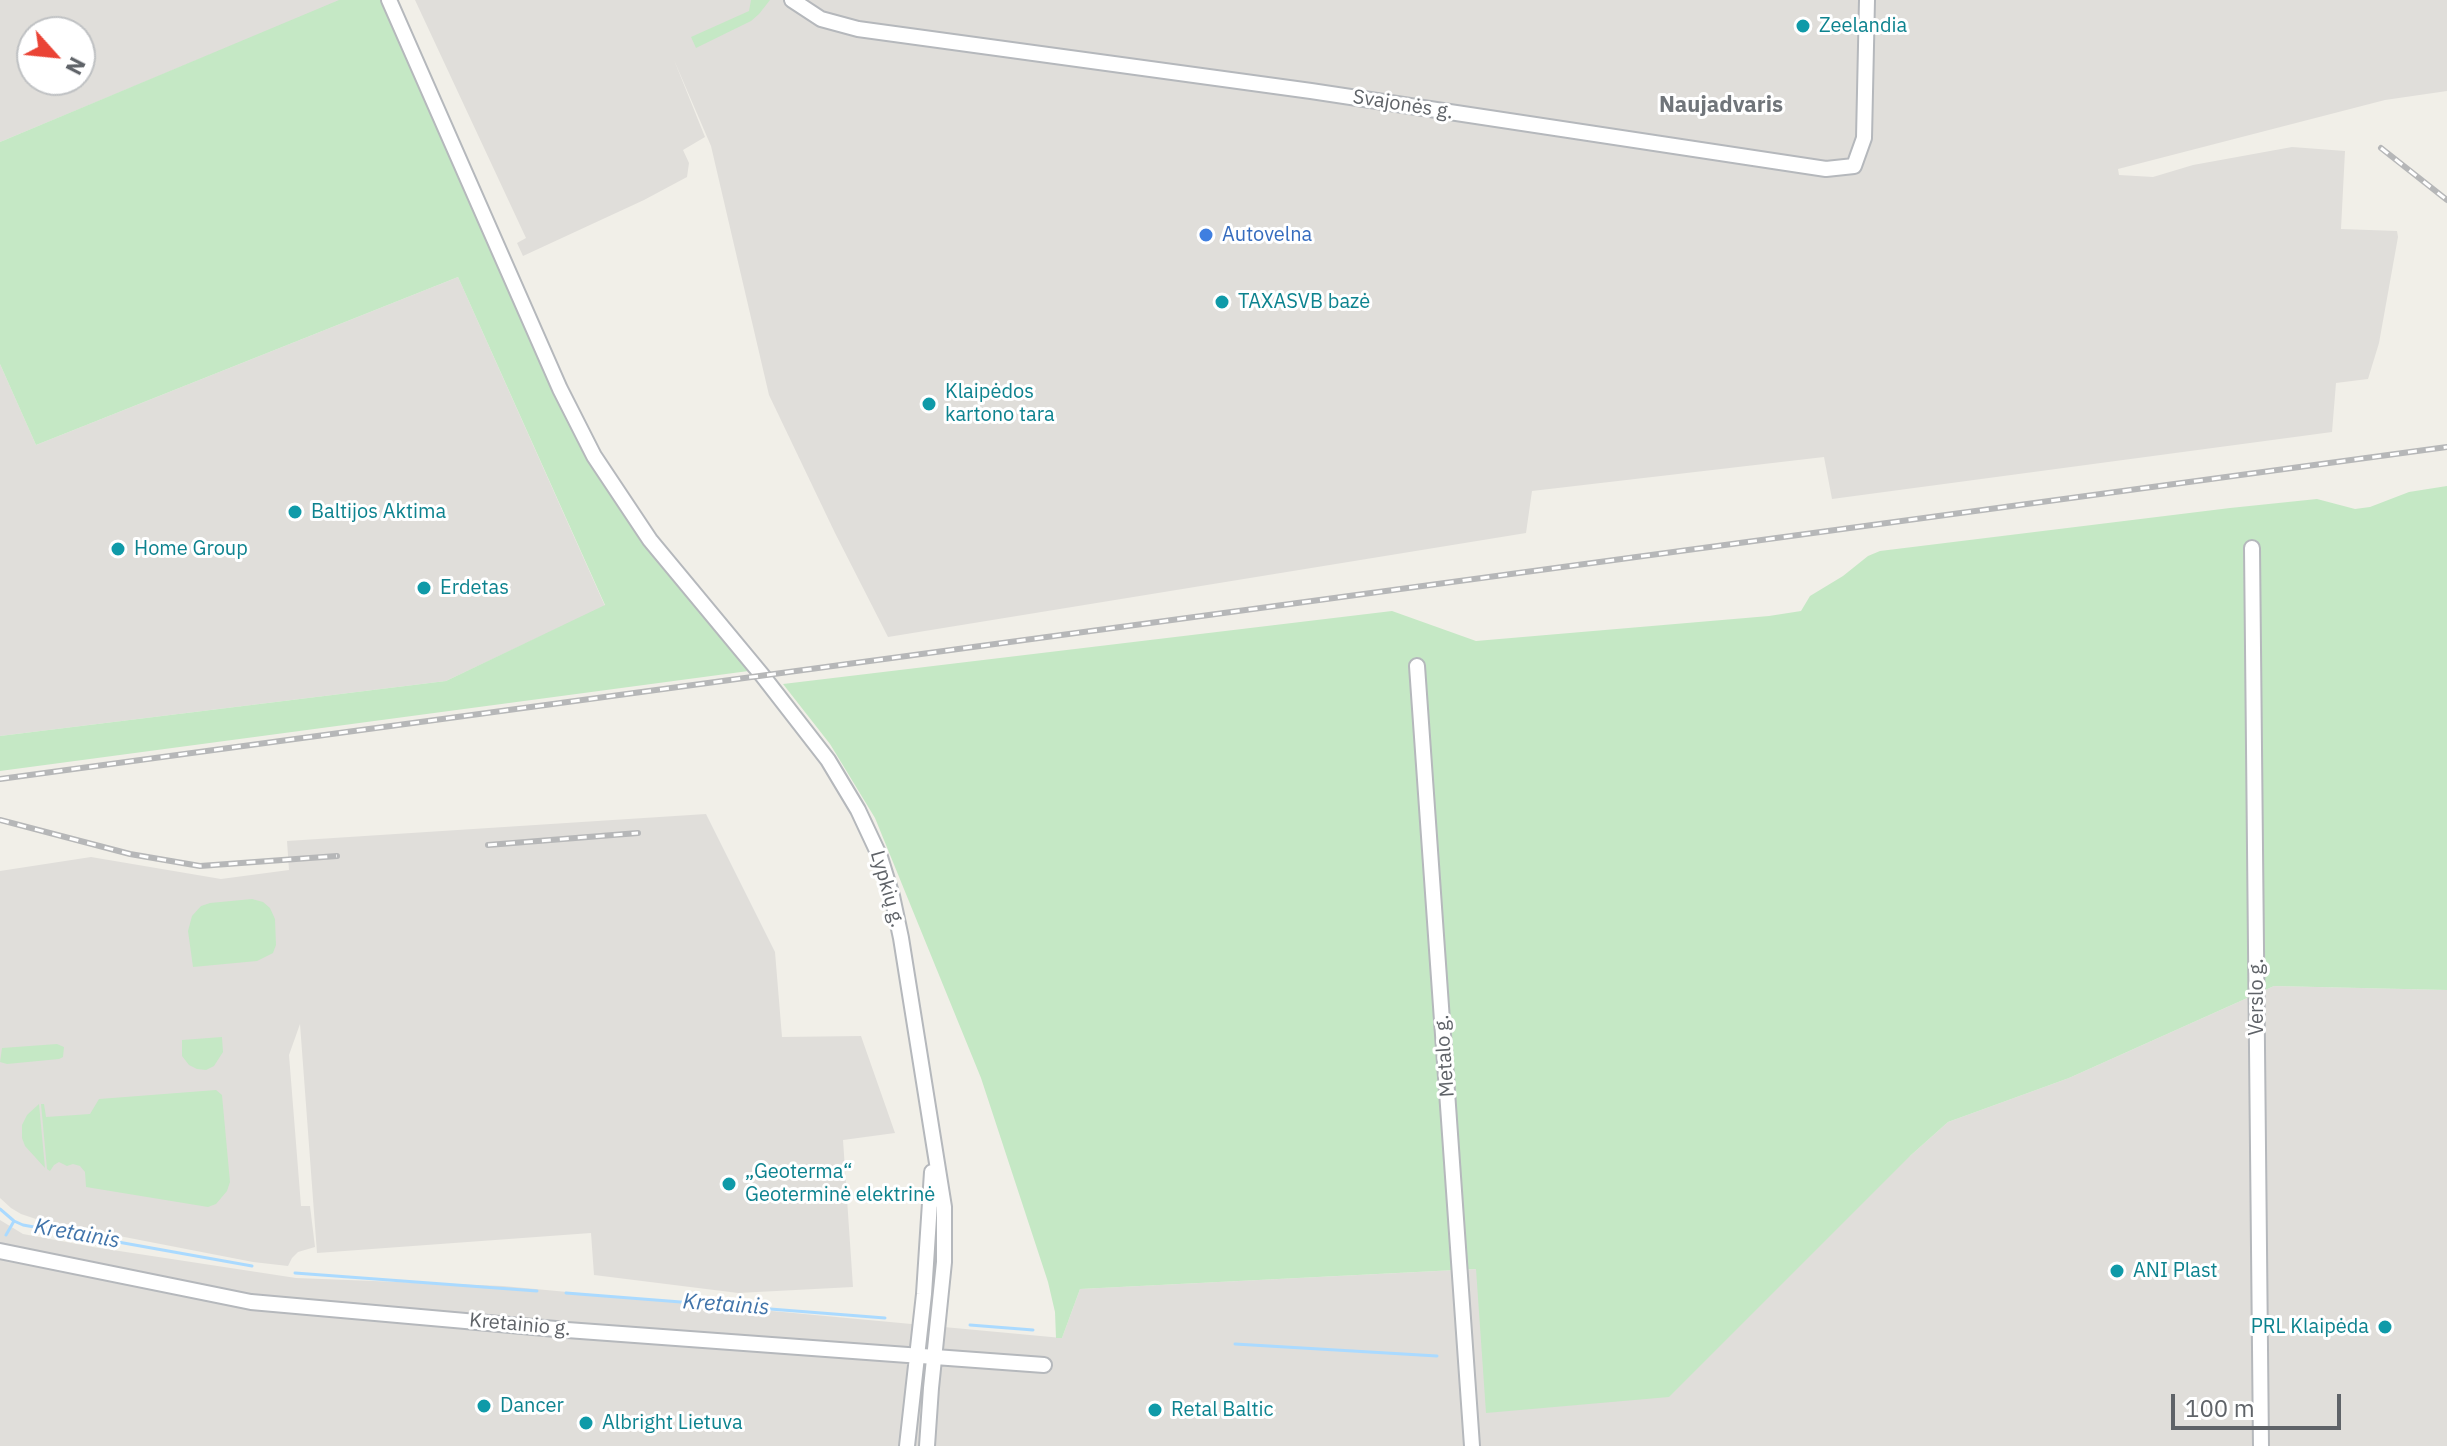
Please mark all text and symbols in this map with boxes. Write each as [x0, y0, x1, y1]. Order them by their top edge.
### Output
place label: Zeelandia [1819, 14, 1907, 38]
north arrow [16, 16, 96, 96]
marker: Zeelandia [1794, 17, 1812, 35]
text: N [60, 53, 93, 80]
street label: Svajonės g. [1351, 85, 1455, 125]
district label: Naujadvaris [1659, 93, 1783, 119]
place label: Autovelna [1222, 223, 1312, 247]
marker: Autovelna [1197, 226, 1215, 244]
place label: TAXASVB bazė [1238, 290, 1370, 314]
marker: TAXASVB bazė [1213, 293, 1231, 311]
place label: Klaipėdos kartono tara [945, 380, 1055, 427]
marker: Klaipėdos kartono tara [920, 395, 938, 413]
place label: Baltijos Aktima [311, 500, 446, 524]
marker: Baltijos Aktima [286, 503, 304, 521]
place label: Home Group [134, 537, 248, 561]
marker: Home Group [109, 540, 127, 558]
place label: Erdetas [440, 576, 509, 600]
marker: Erdetas [415, 579, 433, 597]
street label: Lypkių g. [865, 848, 909, 930]
street label: Verslo g. [2245, 958, 2269, 1036]
street label: Metalo g. [1430, 1014, 1460, 1098]
place label: „Geoterma“ Geoterminė elektrinė [745, 1160, 935, 1207]
marker: „Geoterma“ Geoterminė elektrinė [720, 1175, 738, 1193]
water label: Kretainis [32, 1213, 122, 1255]
place label: ANI Plast [2133, 1259, 2218, 1283]
marker: ANI Plast [2108, 1262, 2126, 1280]
water label: Kretainis [682, 1289, 770, 1321]
street label: Kretainio g. [468, 1309, 572, 1341]
place label: PRL Klaipėda [2251, 1315, 2369, 1339]
marker: PRL Klaipėda [2376, 1318, 2394, 1336]
scale bar [2175, 1378, 2345, 1428]
text: 100 m [2185, 1392, 2255, 1424]
place label: Dancer [500, 1394, 564, 1418]
marker: Dancer [475, 1397, 493, 1415]
place label: Retal Baltic [1171, 1398, 1273, 1422]
marker: Retal Baltic [1146, 1401, 1164, 1419]
place label: Albright Lietuva [602, 1411, 743, 1435]
marker: Albright Lietuva [577, 1414, 595, 1432]

